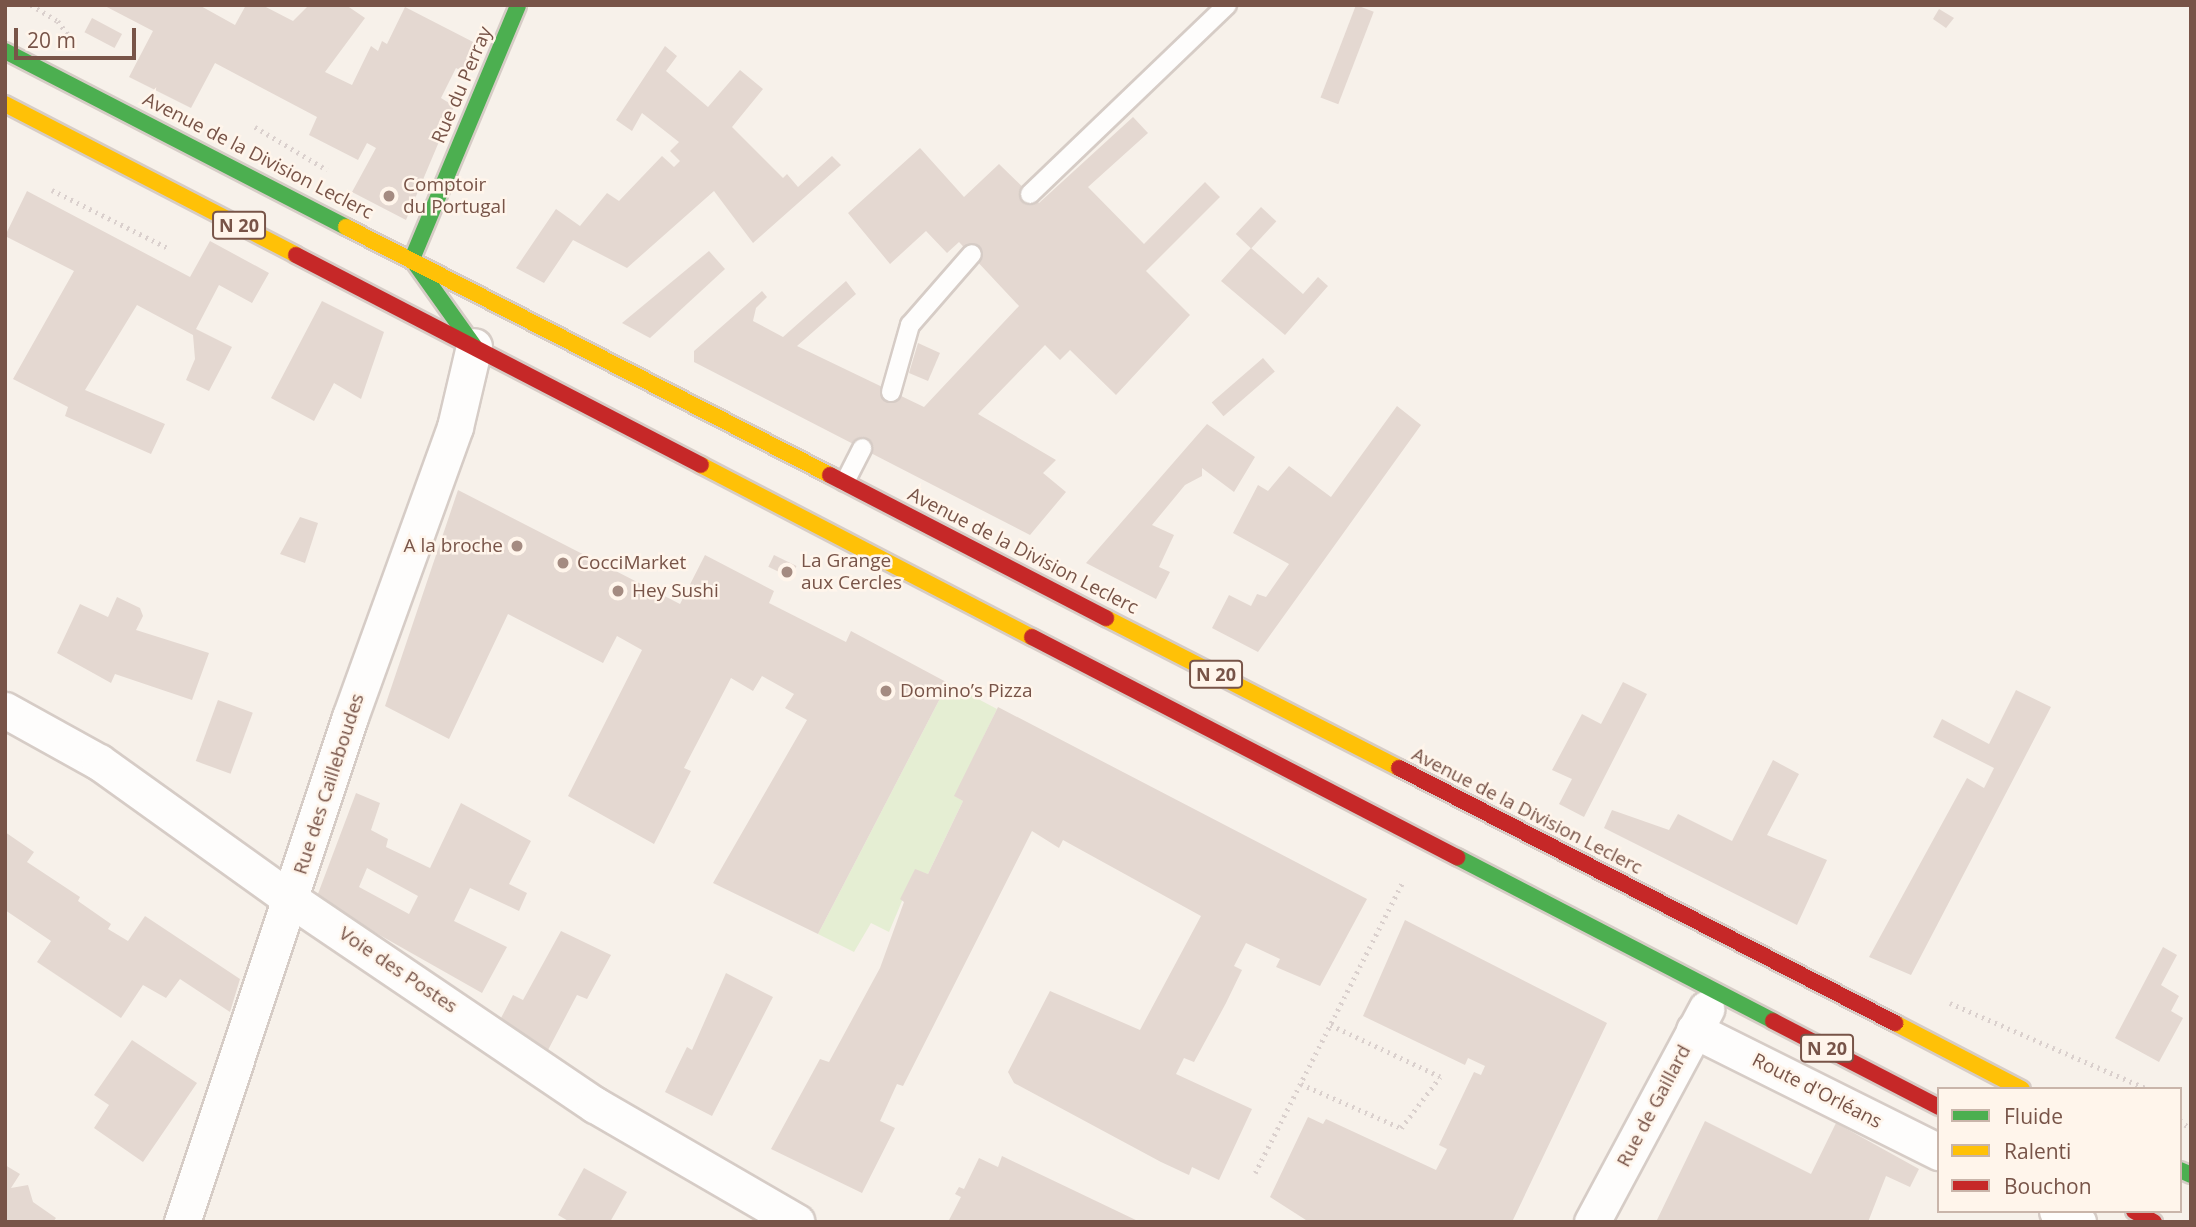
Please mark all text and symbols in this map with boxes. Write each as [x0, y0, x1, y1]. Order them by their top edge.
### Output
scale bar [18, 14, 140, 58]
street label: Rue du Perray [427, 23, 497, 147]
text: 20 m [27, 26, 76, 54]
street label: Avenue de la Division Leclerc [139, 88, 377, 224]
place label: Comptoir du Portugal [403, 174, 506, 218]
marker: Comptoir du Portugal [381, 188, 397, 204]
road number: N 20 [211, 210, 267, 240]
street label: Avenue de la Division Leclerc [904, 483, 1142, 619]
place label: A la broche [404, 535, 503, 557]
marker: A la broche [509, 538, 525, 554]
place label: La Grange aux Cercles [801, 550, 902, 594]
place label: CocciMarket [577, 552, 686, 574]
marker: CocciMarket [555, 555, 571, 571]
marker: La Grange aux Cercles [779, 564, 795, 580]
place label: Hey Sushi [632, 580, 719, 602]
marker: Hey Sushi [610, 583, 626, 599]
road number: N 20 [1188, 660, 1244, 688]
place label: Domino’s Pizza [900, 680, 1032, 702]
marker: Domino’s Pizza [878, 683, 894, 699]
street label: Rue des Cailleboudes [289, 691, 369, 877]
street label: Avenue de la Division Leclerc [1408, 743, 1646, 879]
street label: Voie des Postes [334, 922, 462, 1018]
road number: N 20 [1799, 1034, 1855, 1063]
street label: Rue de Gaillard [1612, 1041, 1696, 1171]
street label: Route d'Orléans [1748, 1049, 1886, 1133]
legend [1937, 1087, 2182, 1213]
text: Fluide [2004, 1102, 2063, 1130]
text: Ralenti [2004, 1137, 2071, 1165]
text: Bouchon [2004, 1172, 2092, 1200]

